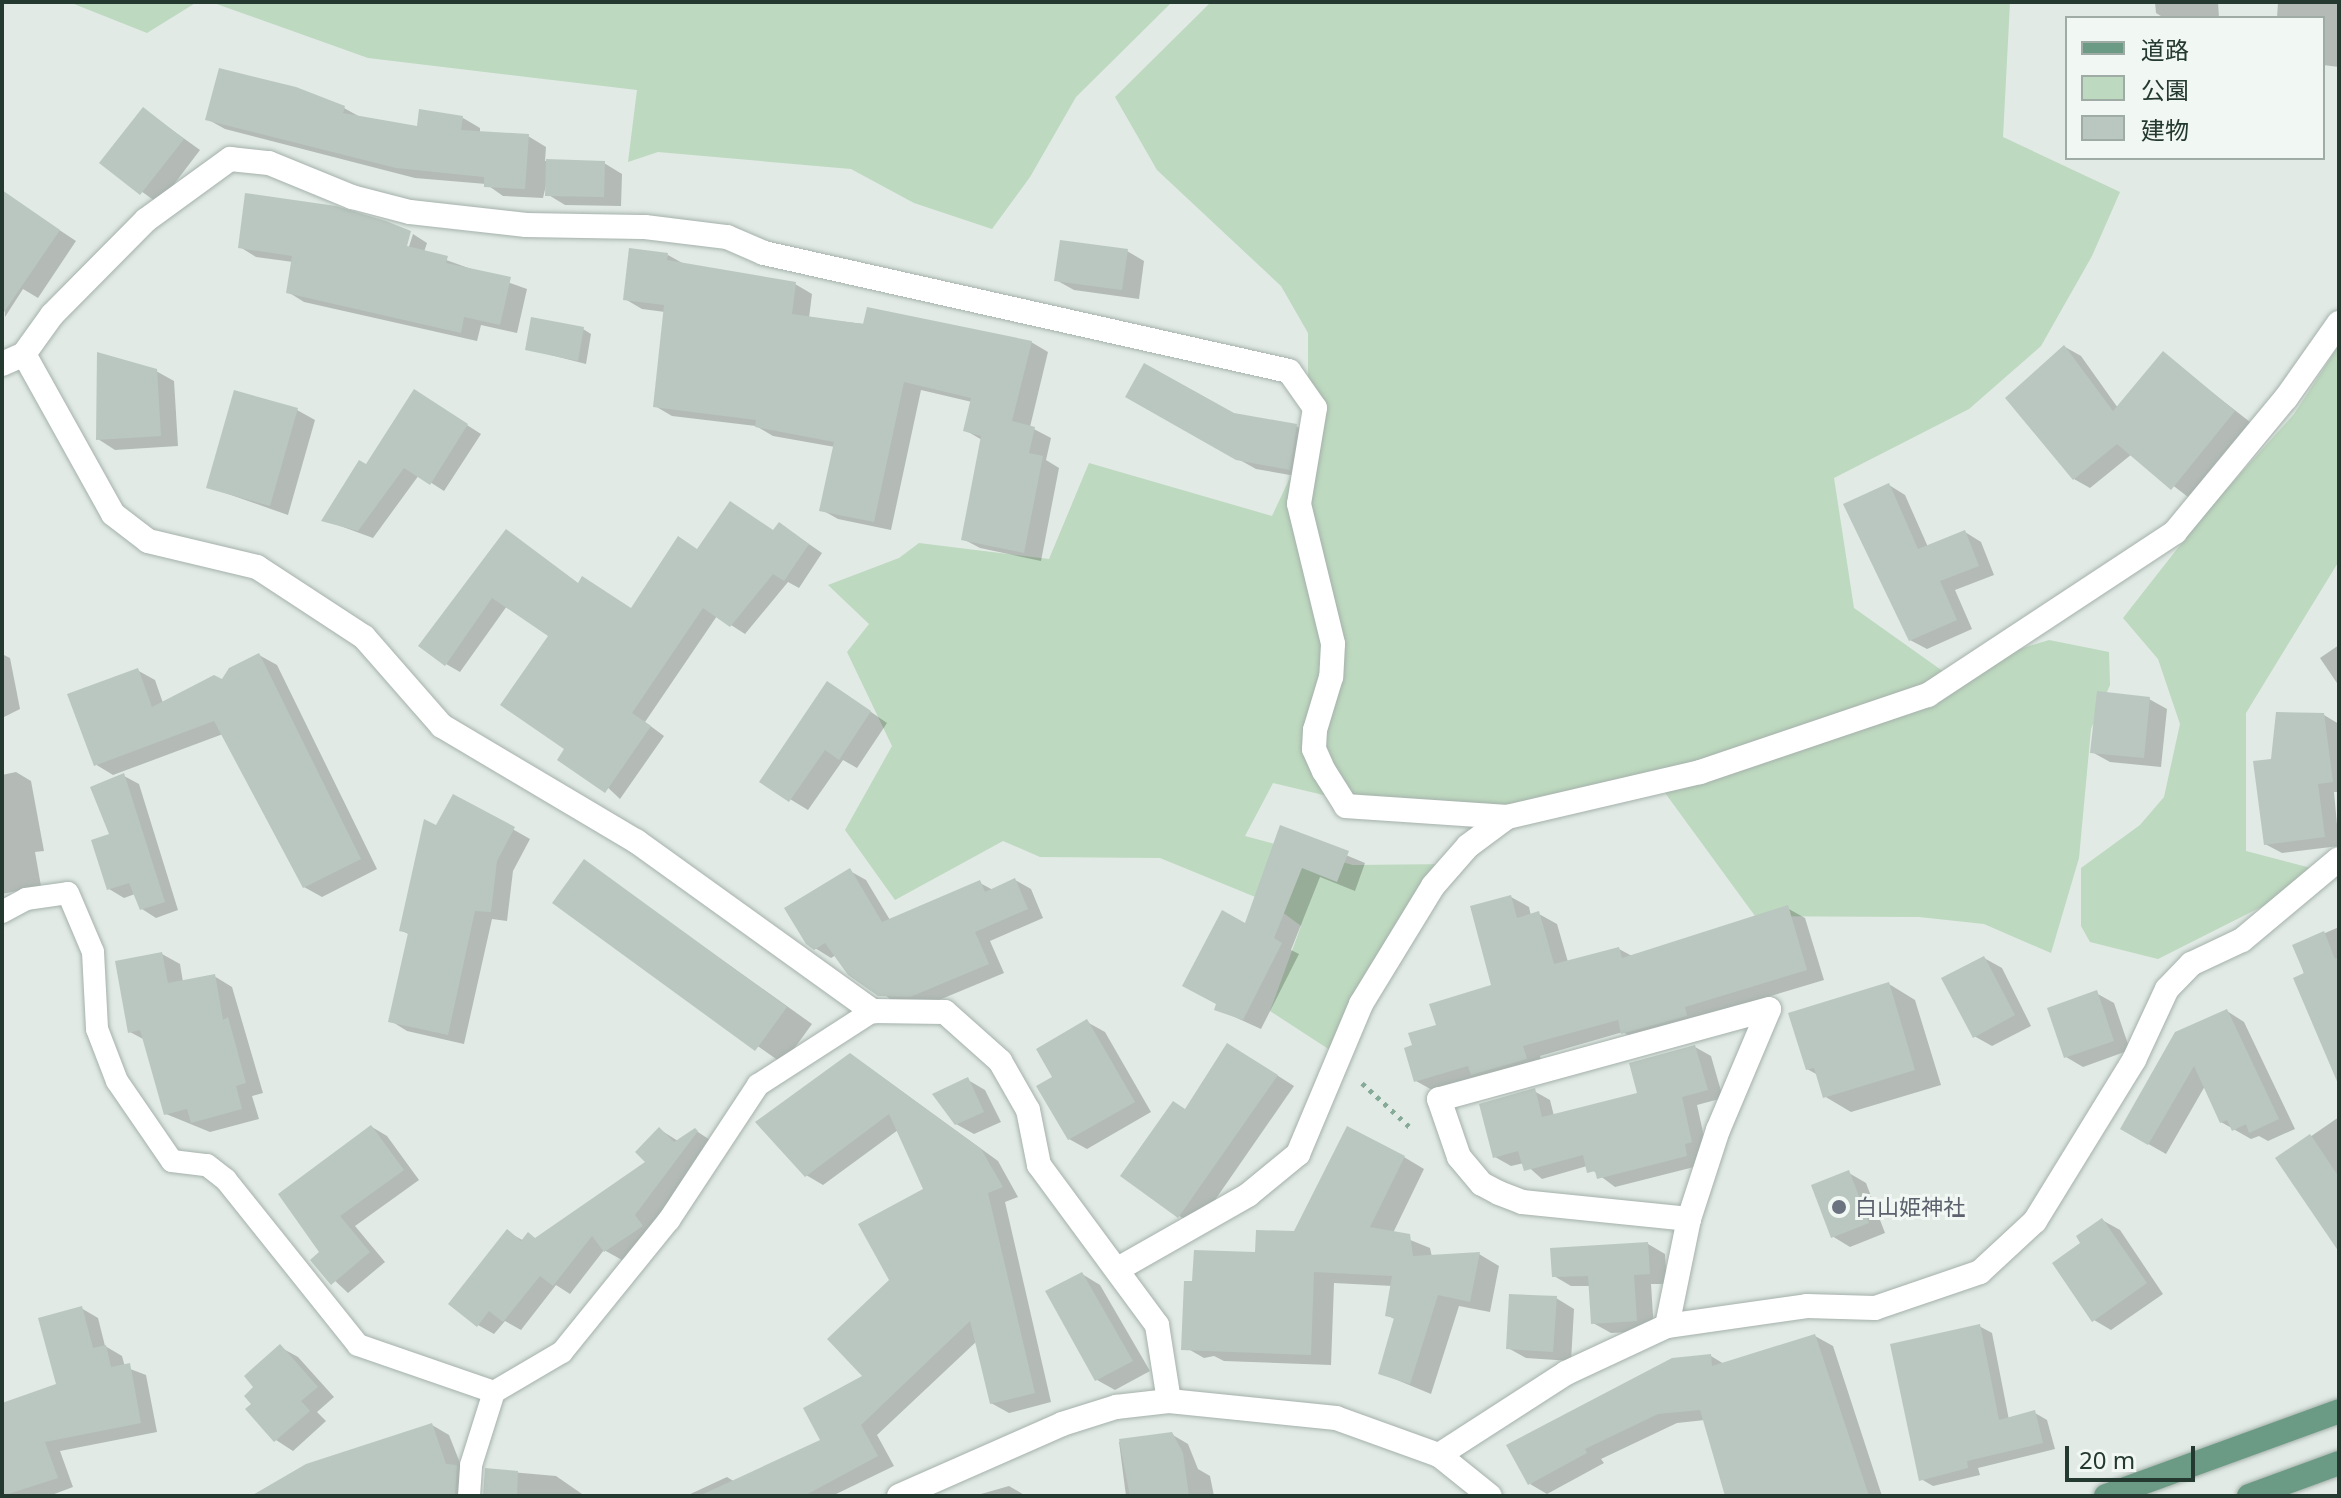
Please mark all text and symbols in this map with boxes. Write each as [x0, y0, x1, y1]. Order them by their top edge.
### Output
legend [2065, 16, 2325, 160]
text: 道路 [2141, 33, 2189, 66]
text: 公園 [2141, 73, 2189, 106]
text: 建物 [2141, 113, 2189, 146]
place label: 白山姫神社 [1855, 1194, 1965, 1220]
marker: 白山姫神社 [1830, 1198, 1848, 1216]
scale bar [2069, 1430, 2199, 1480]
text: 20 m [2079, 1443, 2135, 1476]

